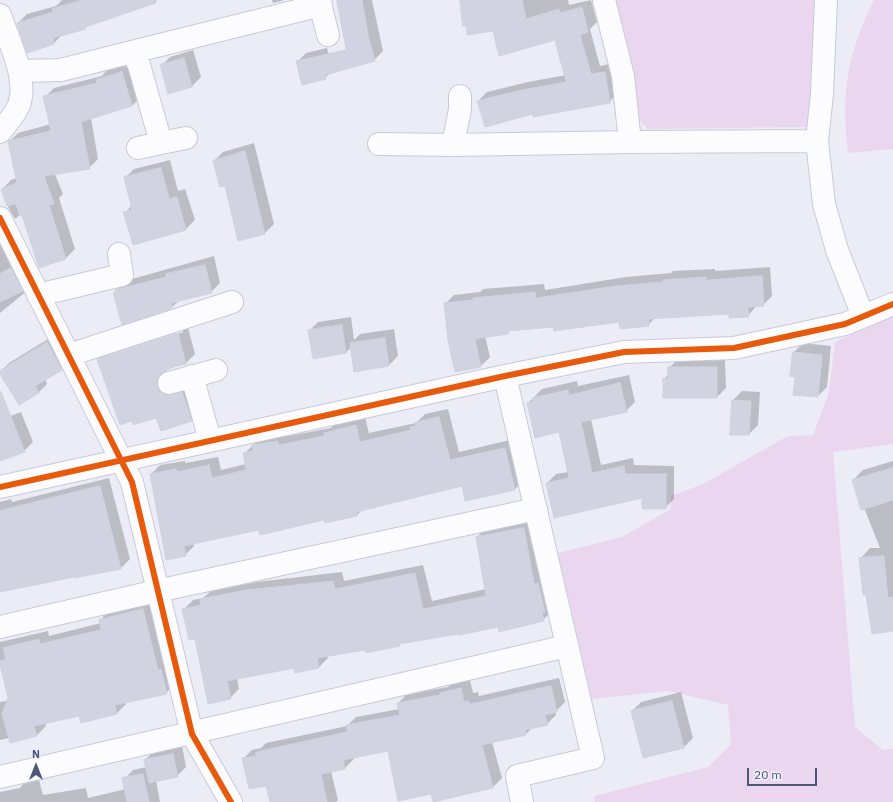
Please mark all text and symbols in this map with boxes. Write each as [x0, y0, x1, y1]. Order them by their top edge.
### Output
north arrow [16, 746, 56, 786]
text: N [32, 747, 40, 761]
scale bar [749, 760, 819, 786]
text: 20 m [754, 767, 782, 782]

